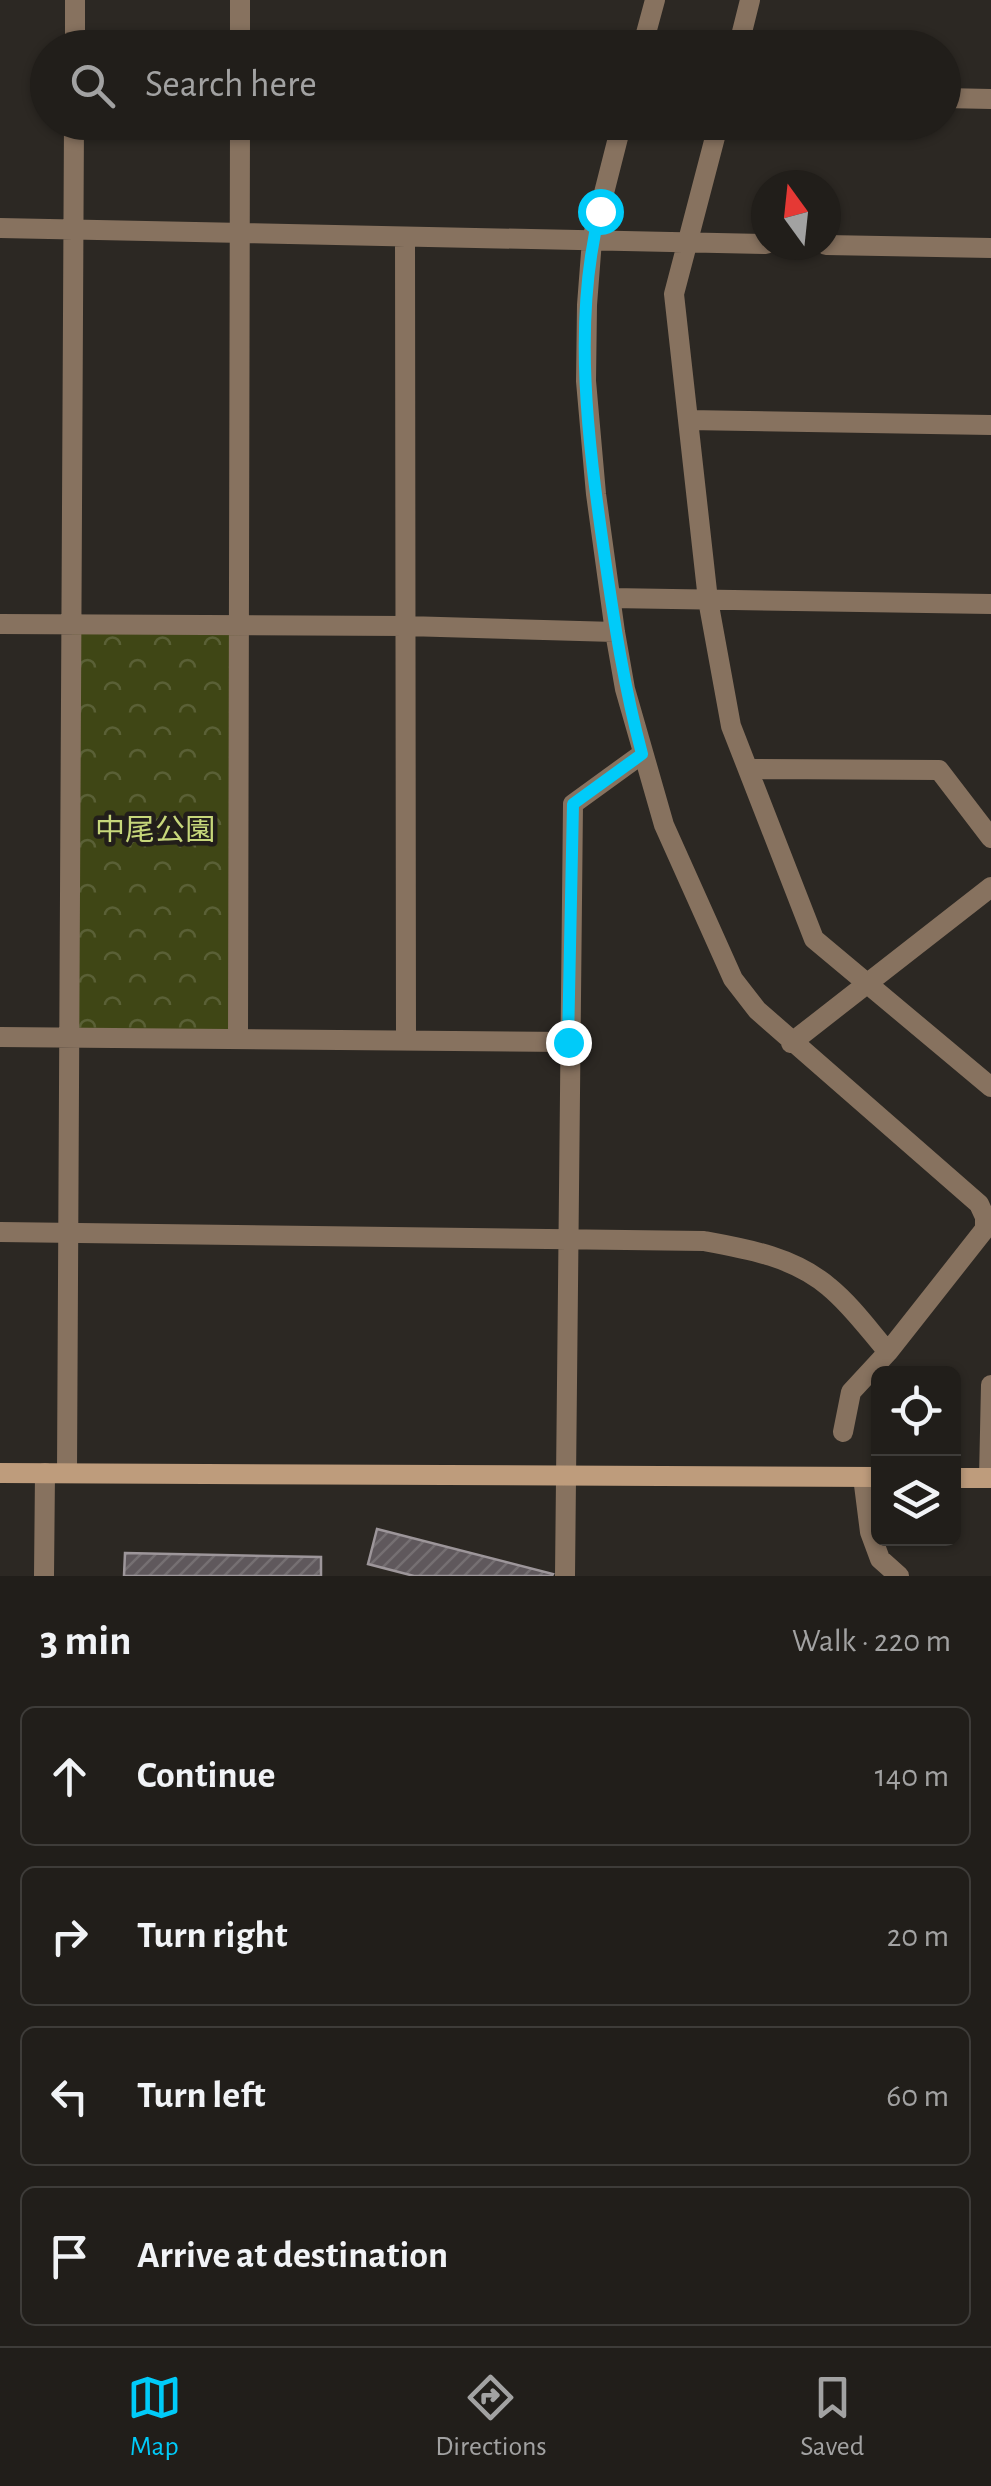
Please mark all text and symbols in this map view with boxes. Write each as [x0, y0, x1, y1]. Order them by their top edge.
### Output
search box [30, 30, 961, 140]
icon: search [65, 58, 120, 113]
text: Search here [145, 66, 317, 104]
north arrow [751, 170, 841, 260]
route start [578, 189, 624, 235]
park label: 中尾公園 [95, 814, 215, 846]
route end [546, 1020, 592, 1066]
map controls [871, 1366, 961, 1546]
button: locate [871, 1366, 961, 1456]
button: layers [871, 1456, 961, 1546]
text: 3 min [40, 1620, 132, 1662]
text: Walk · 220 m [792, 1625, 951, 1657]
icon: ahead [42, 1749, 97, 1804]
text: Continue [137, 1757, 275, 1795]
text: 140 m [875, 1760, 949, 1792]
icon: right [42, 1909, 97, 1964]
text: Turn right [137, 1917, 287, 1955]
text: 20 m [887, 1920, 949, 1952]
icon: left [42, 2069, 97, 2124]
text: Turn left [137, 2077, 265, 2115]
text: 60 m [886, 2080, 949, 2112]
icon: arrive [42, 2229, 97, 2284]
text: Arrive at destination [137, 2237, 448, 2275]
tab: Map [127, 2370, 182, 2464]
tab: Directions [435, 2370, 547, 2464]
tab: Saved [800, 2370, 864, 2464]

